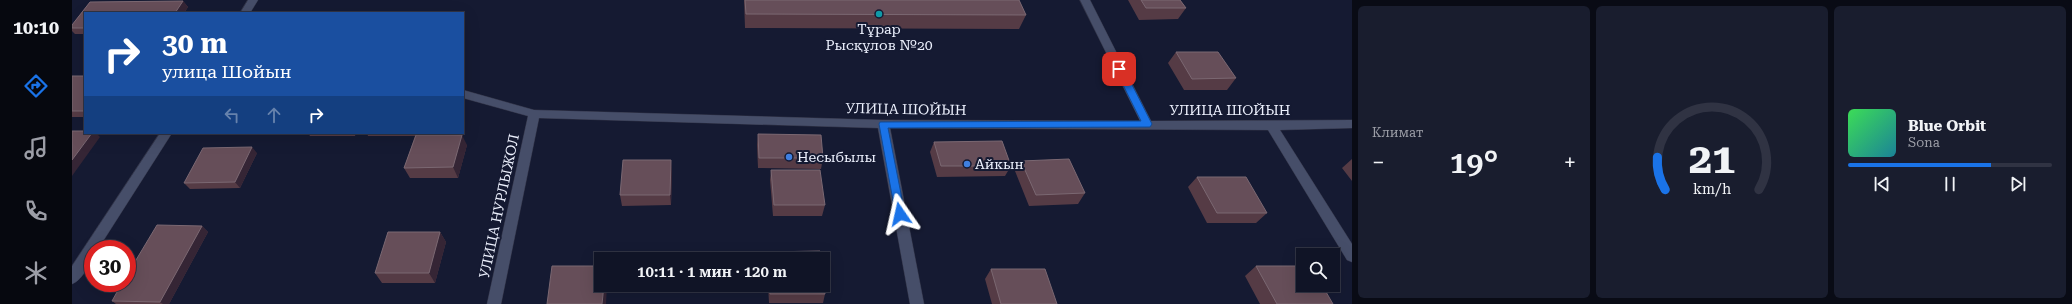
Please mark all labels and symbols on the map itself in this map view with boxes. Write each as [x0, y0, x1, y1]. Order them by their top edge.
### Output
marker: Тұрар Рысқұлов №20 [874, 9, 884, 19]
place label: Тұрар Рысқұлов №20 [825, 21, 933, 53]
pin [1102, 52, 1136, 86]
street label: УЛИЦА ШОЙЫН [845, 100, 967, 118]
street label: УЛИЦА ШОЙЫН [1170, 102, 1291, 118]
street label: УЛИЦА НУРЛЫЖОЛ [476, 132, 522, 280]
place label: Несыбылы [797, 149, 876, 165]
marker: Несыбылы [784, 152, 794, 162]
place label: Айкын [975, 156, 1024, 172]
marker: Айкын [962, 159, 972, 169]
position arrow [879, 193, 921, 235]
speed limit sign: 30 [84, 240, 136, 292]

